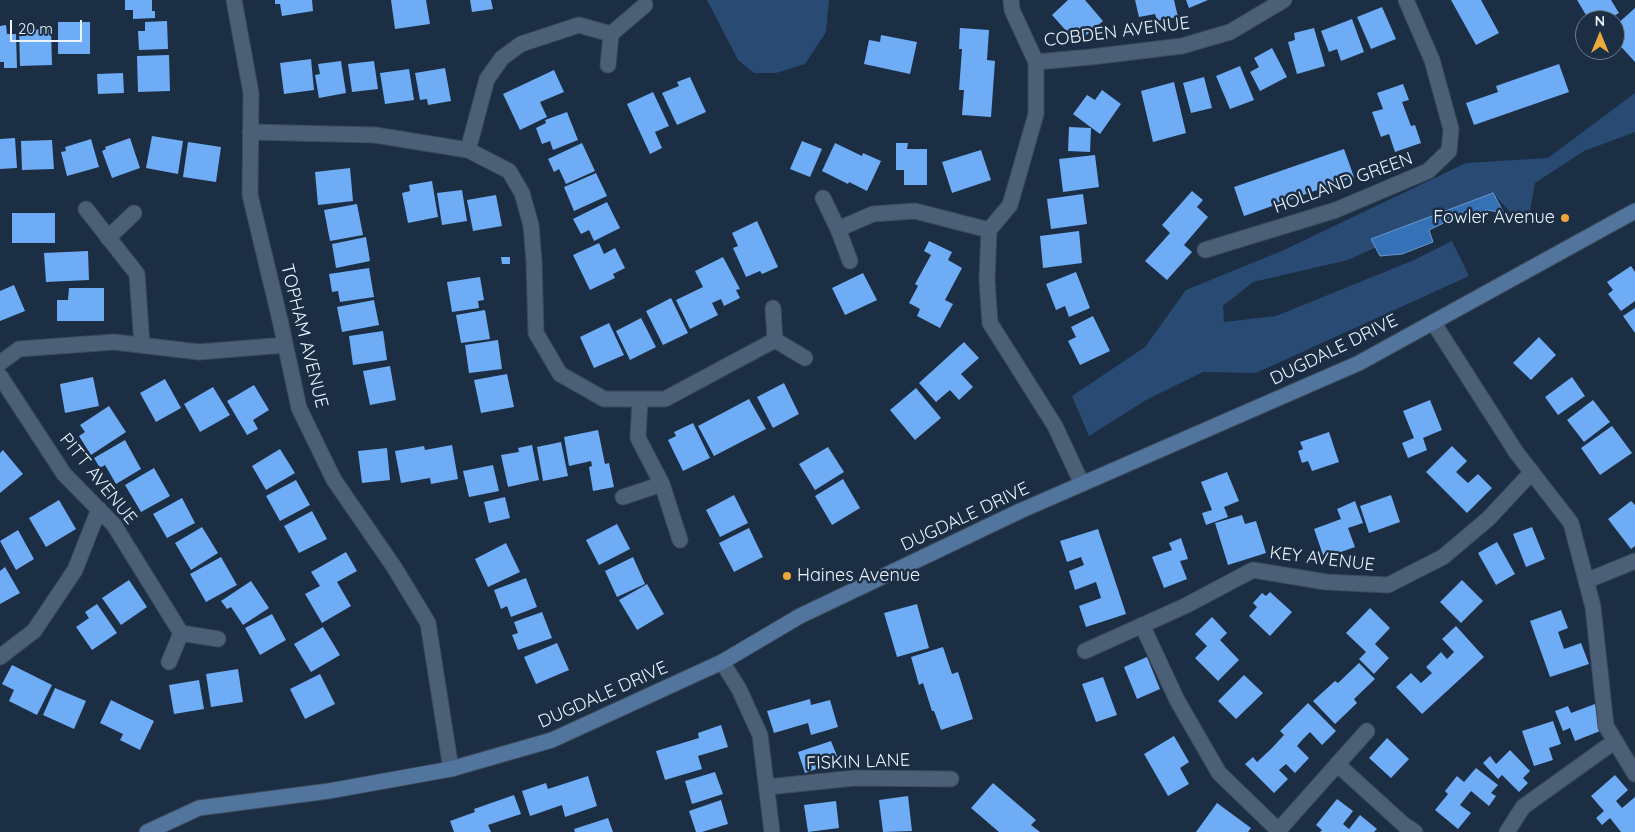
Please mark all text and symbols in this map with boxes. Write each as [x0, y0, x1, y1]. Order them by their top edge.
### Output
scale bar [12, 10, 85, 42]
north arrow [1575, 10, 1625, 60]
street label: COBDEN AVENUE [1043, 12, 1191, 52]
text: N [1595, 12, 1605, 30]
text: 20 m [18, 19, 53, 38]
street label: HOLLAND GREEN [1270, 148, 1416, 218]
place label: Fowler Avenue [1433, 207, 1555, 229]
marker: Fowler Avenue [1559, 212, 1571, 224]
street label: TOPHAM AVENUE [276, 262, 332, 410]
street label: DUGDALE DRIVE [1267, 310, 1401, 390]
street label: PITT AVENUE [55, 429, 141, 529]
street label: DUGDALE DRIVE [897, 478, 1033, 556]
street label: KEY AVENUE [1268, 542, 1376, 576]
place label: Haines Avenue [797, 565, 920, 587]
marker: Haines Avenue [781, 570, 793, 582]
street label: DUGDALE DRIVE [535, 657, 671, 733]
street label: FISKIN LANE [806, 749, 910, 775]

